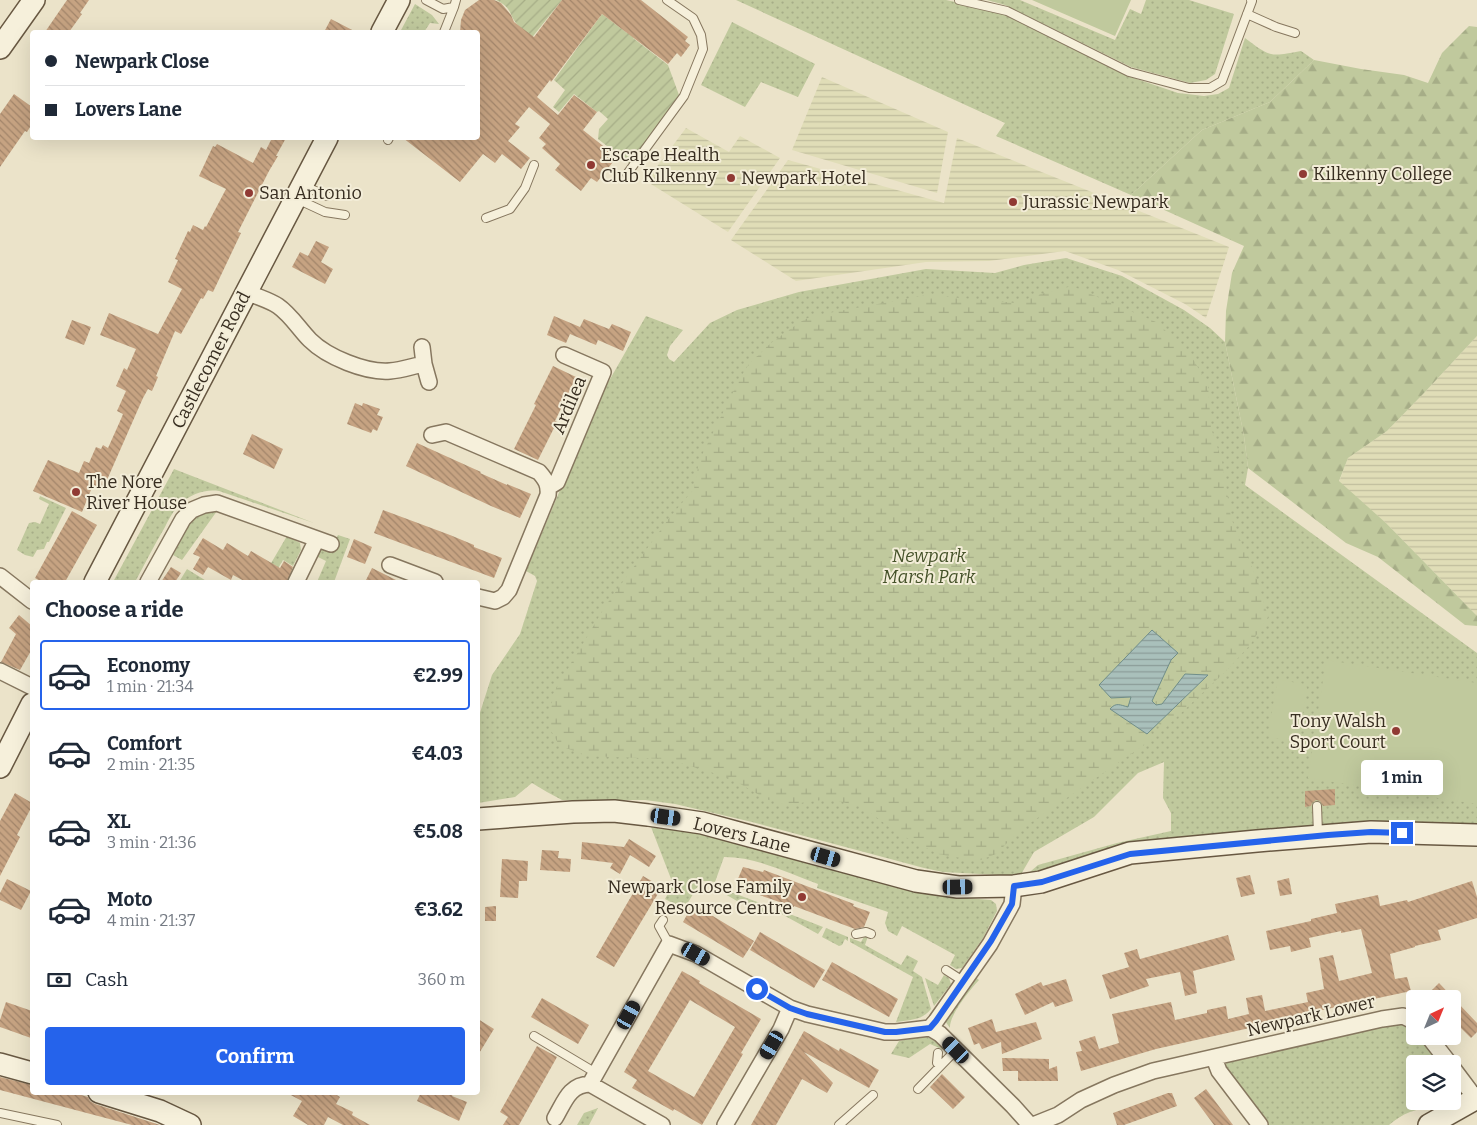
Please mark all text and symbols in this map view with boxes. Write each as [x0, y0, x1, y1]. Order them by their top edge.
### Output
text: Newpark Close [75, 50, 209, 73]
text: Lovers Lane [75, 98, 182, 121]
place label: Escape Health Club Kilkenny [601, 144, 720, 187]
marker: Escape Health Club Kilkenny [585, 159, 597, 171]
place label: Kilkenny College [1313, 163, 1452, 185]
place label: Newpark Hotel [741, 167, 866, 189]
marker: Kilkenny College [1297, 168, 1309, 180]
marker: Newpark Hotel [725, 172, 737, 184]
place label: San Antonio [259, 182, 362, 204]
marker: San Antonio [243, 187, 255, 199]
place label: Jurassic Newpark [1022, 191, 1169, 213]
marker: Jurassic Newpark [1007, 196, 1019, 208]
street label: Castlecomer Road [167, 287, 255, 432]
street label: Ardilea [547, 373, 591, 437]
place label: The Nore River House [86, 471, 187, 514]
marker: The Nore River House [70, 486, 82, 498]
park label: Newpark Marsh Park [882, 545, 976, 588]
text: Choose a ride [45, 596, 184, 623]
icon: car [47, 653, 92, 698]
text: Economy [107, 654, 190, 677]
text: €2.99 [413, 664, 463, 687]
text: 1 min · 21:34 [107, 677, 194, 696]
place label: Tony Walsh Sport Court [1290, 710, 1386, 753]
marker: Tony Walsh Sport Court [1390, 725, 1402, 737]
icon: car [47, 731, 92, 776]
text: Comfort [107, 732, 182, 755]
text: €4.03 [412, 742, 463, 765]
text: 2 min · 21:35 [107, 755, 195, 774]
callout: 1 min [1361, 760, 1443, 796]
text: 1 min [1382, 768, 1422, 787]
car [650, 807, 681, 827]
icon: car [47, 809, 92, 854]
text: XL [107, 810, 131, 833]
street label: Lovers Lane [691, 812, 793, 858]
text: €5.08 [413, 820, 463, 843]
route end [1391, 822, 1413, 844]
text: 3 min · 21:36 [107, 833, 196, 852]
car [809, 846, 842, 868]
place label: Newpark Close Family Resource Centre [607, 876, 792, 919]
car [942, 879, 973, 895]
icon: car [47, 887, 92, 932]
text: Moto [107, 888, 153, 911]
marker: Newpark Close Family Resource Centre [796, 891, 808, 903]
text: €3.62 [414, 898, 463, 921]
text: 4 min · 21:37 [107, 911, 195, 930]
car [679, 940, 712, 968]
icon: cash [45, 966, 73, 994]
text: Cash [85, 968, 128, 991]
text: 360 m [418, 970, 465, 989]
route start [746, 978, 768, 1000]
north arrow [1406, 990, 1461, 1045]
map controls [1406, 990, 1461, 1110]
street label: Newpark Lower [1245, 991, 1377, 1041]
car [615, 998, 642, 1032]
button: Confirm [45, 1027, 465, 1085]
car [758, 1028, 785, 1062]
car [940, 1034, 971, 1066]
button: layers [1406, 1055, 1461, 1110]

